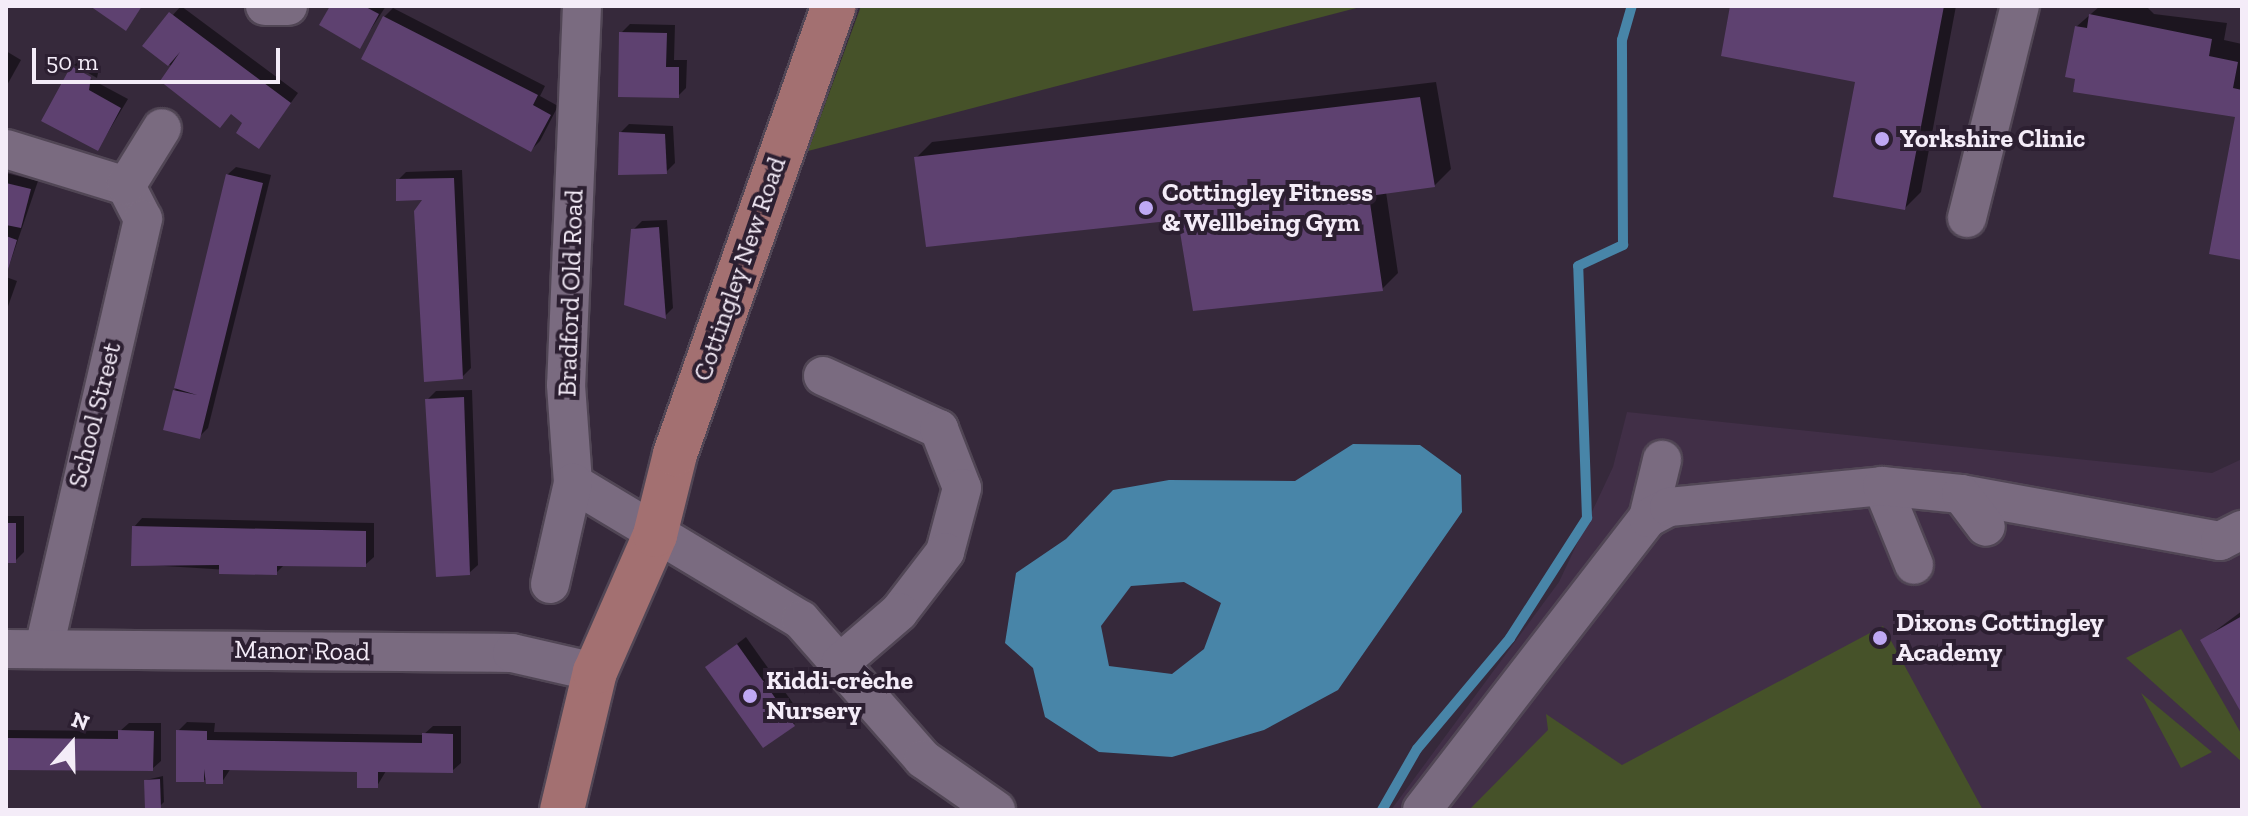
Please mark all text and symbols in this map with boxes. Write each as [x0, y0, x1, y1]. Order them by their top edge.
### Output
scale bar [36, 32, 284, 82]
text: 50 m [46, 47, 98, 76]
place label: Yorkshire Clinic [1900, 123, 2085, 155]
marker: Yorkshire Clinic [1871, 128, 1893, 150]
street label: Cottingley New Road [687, 152, 793, 386]
place label: Cottingley Fitness & Wellbeing Gym [1162, 177, 1374, 238]
street label: Bradford Old Road [552, 189, 590, 397]
marker: Cottingley Fitness & Wellbeing Gym [1137, 199, 1155, 217]
street label: School Street [62, 339, 128, 491]
place label: Dixons Cottingley Academy [1896, 607, 2104, 668]
marker: Dixons Cottingley Academy [1871, 629, 1889, 647]
street label: Manor Road [234, 634, 370, 668]
place label: Kiddi-crèche Nursery [766, 665, 913, 726]
marker: Kiddi-crèche Nursery [741, 687, 759, 705]
north arrow [32, 704, 112, 784]
text: N [68, 705, 93, 737]

